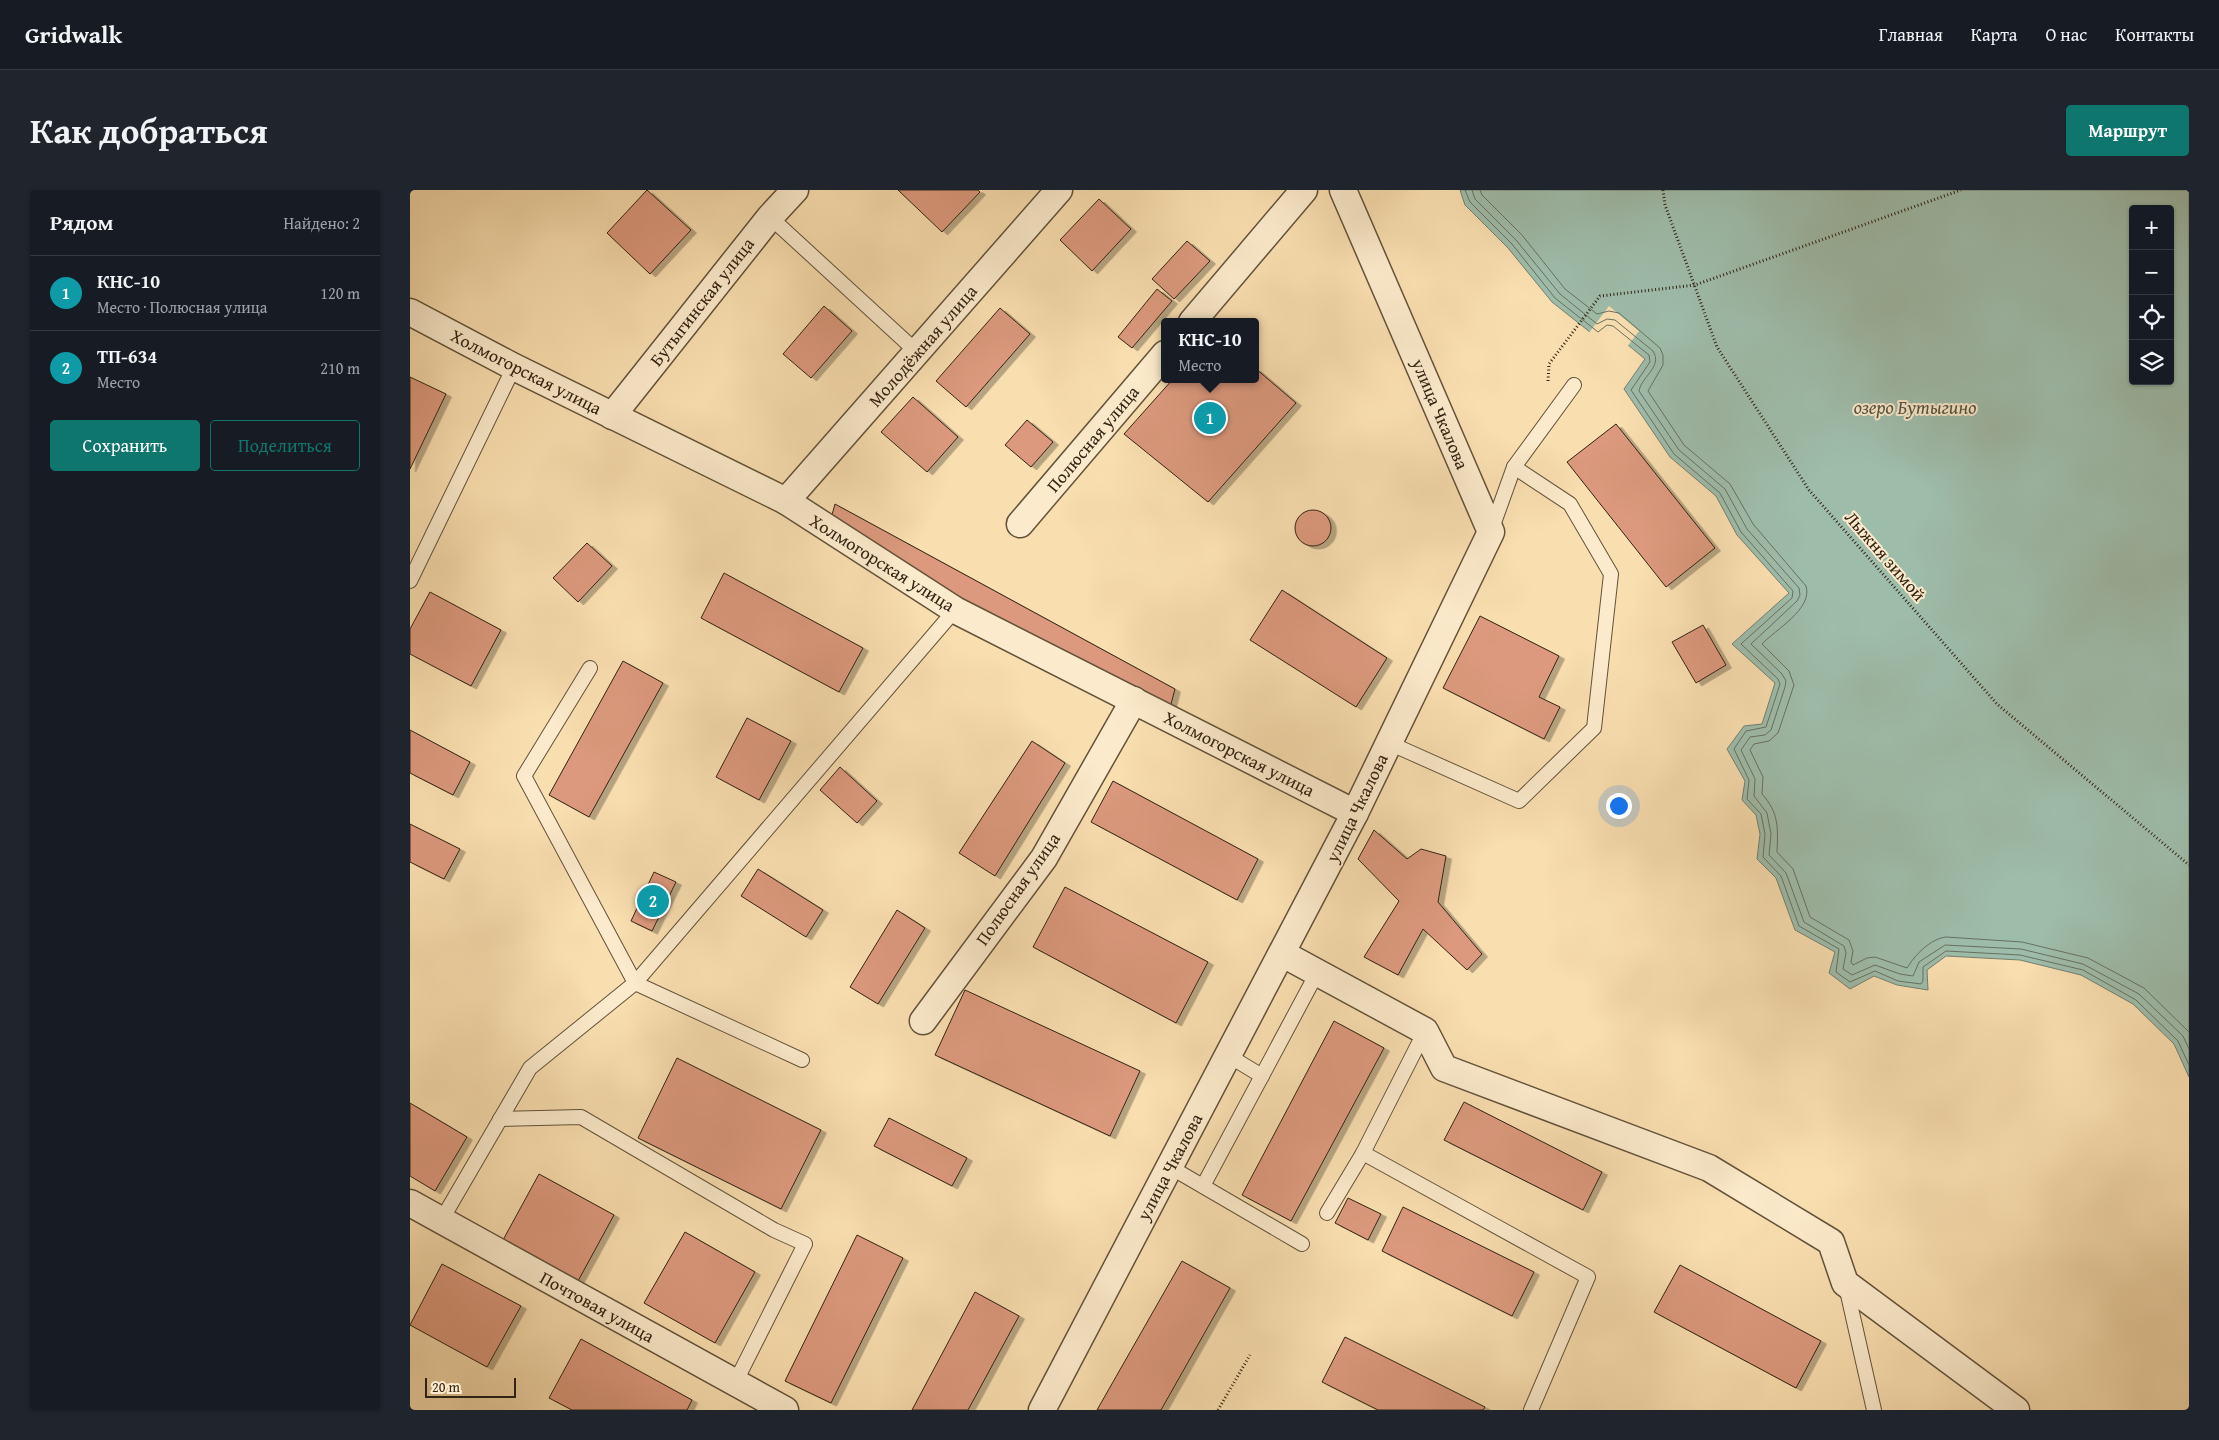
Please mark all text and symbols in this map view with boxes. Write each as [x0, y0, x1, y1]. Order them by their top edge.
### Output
text: Gridwalk [25, 17, 122, 52]
text: Главная [1879, 21, 1943, 48]
text: Карта [1971, 21, 2017, 48]
text: О нас [2045, 21, 2087, 48]
text: Контакты [2115, 21, 2194, 48]
text: Как добраться [30, 105, 268, 156]
button: Маршрут [2066, 105, 2189, 156]
map controls [2129, 205, 2174, 385]
button: + [2129, 205, 2174, 250]
text: Рядом [50, 207, 113, 238]
text: Найдено: 2 [283, 211, 360, 235]
street label: Бутыгинская улица [643, 231, 761, 372]
button: − [2129, 250, 2174, 295]
text: КНС-10 [97, 267, 160, 295]
street label: Молодёжная улица [862, 278, 984, 413]
text: 1 [62, 281, 70, 305]
text: 120 m [320, 281, 360, 305]
text: Место · Полюсная улица [97, 295, 267, 319]
button: locate [2129, 295, 2174, 340]
popup [1161, 318, 1259, 383]
street label: Холмогорская улица [446, 322, 607, 422]
text: КНС-10 [1178, 325, 1242, 353]
button: layers [2129, 340, 2174, 385]
text: ТП-634 [97, 342, 157, 370]
text: Место [1178, 353, 1221, 377]
street label: улица Чкалова [1405, 353, 1476, 474]
text: 2 [62, 356, 70, 380]
text: 210 m [320, 356, 360, 380]
text: Место [97, 370, 140, 394]
street label: Полюсная улица [1040, 379, 1146, 498]
water label: озеро Бутыгино [1854, 393, 1976, 421]
pin: 1 [1194, 399, 1226, 437]
button: Сохранить [50, 420, 200, 471]
button: Поделиться [210, 420, 360, 471]
street label: Лыжня зимой [1838, 505, 1932, 607]
street label: Холмогорская улица [805, 507, 960, 618]
street label: Холмогорская улица [1159, 704, 1320, 804]
street label: улица Чкалова [1318, 748, 1395, 868]
your location [1606, 793, 1632, 819]
street label: Полюсная улица [969, 826, 1067, 951]
pin: 2 [637, 882, 669, 920]
street label: улица Чкалова [1129, 1108, 1209, 1226]
street label: Почтовая улица [535, 1264, 660, 1349]
scale bar [425, 1375, 516, 1398]
text: 20 m [432, 1377, 460, 1397]

